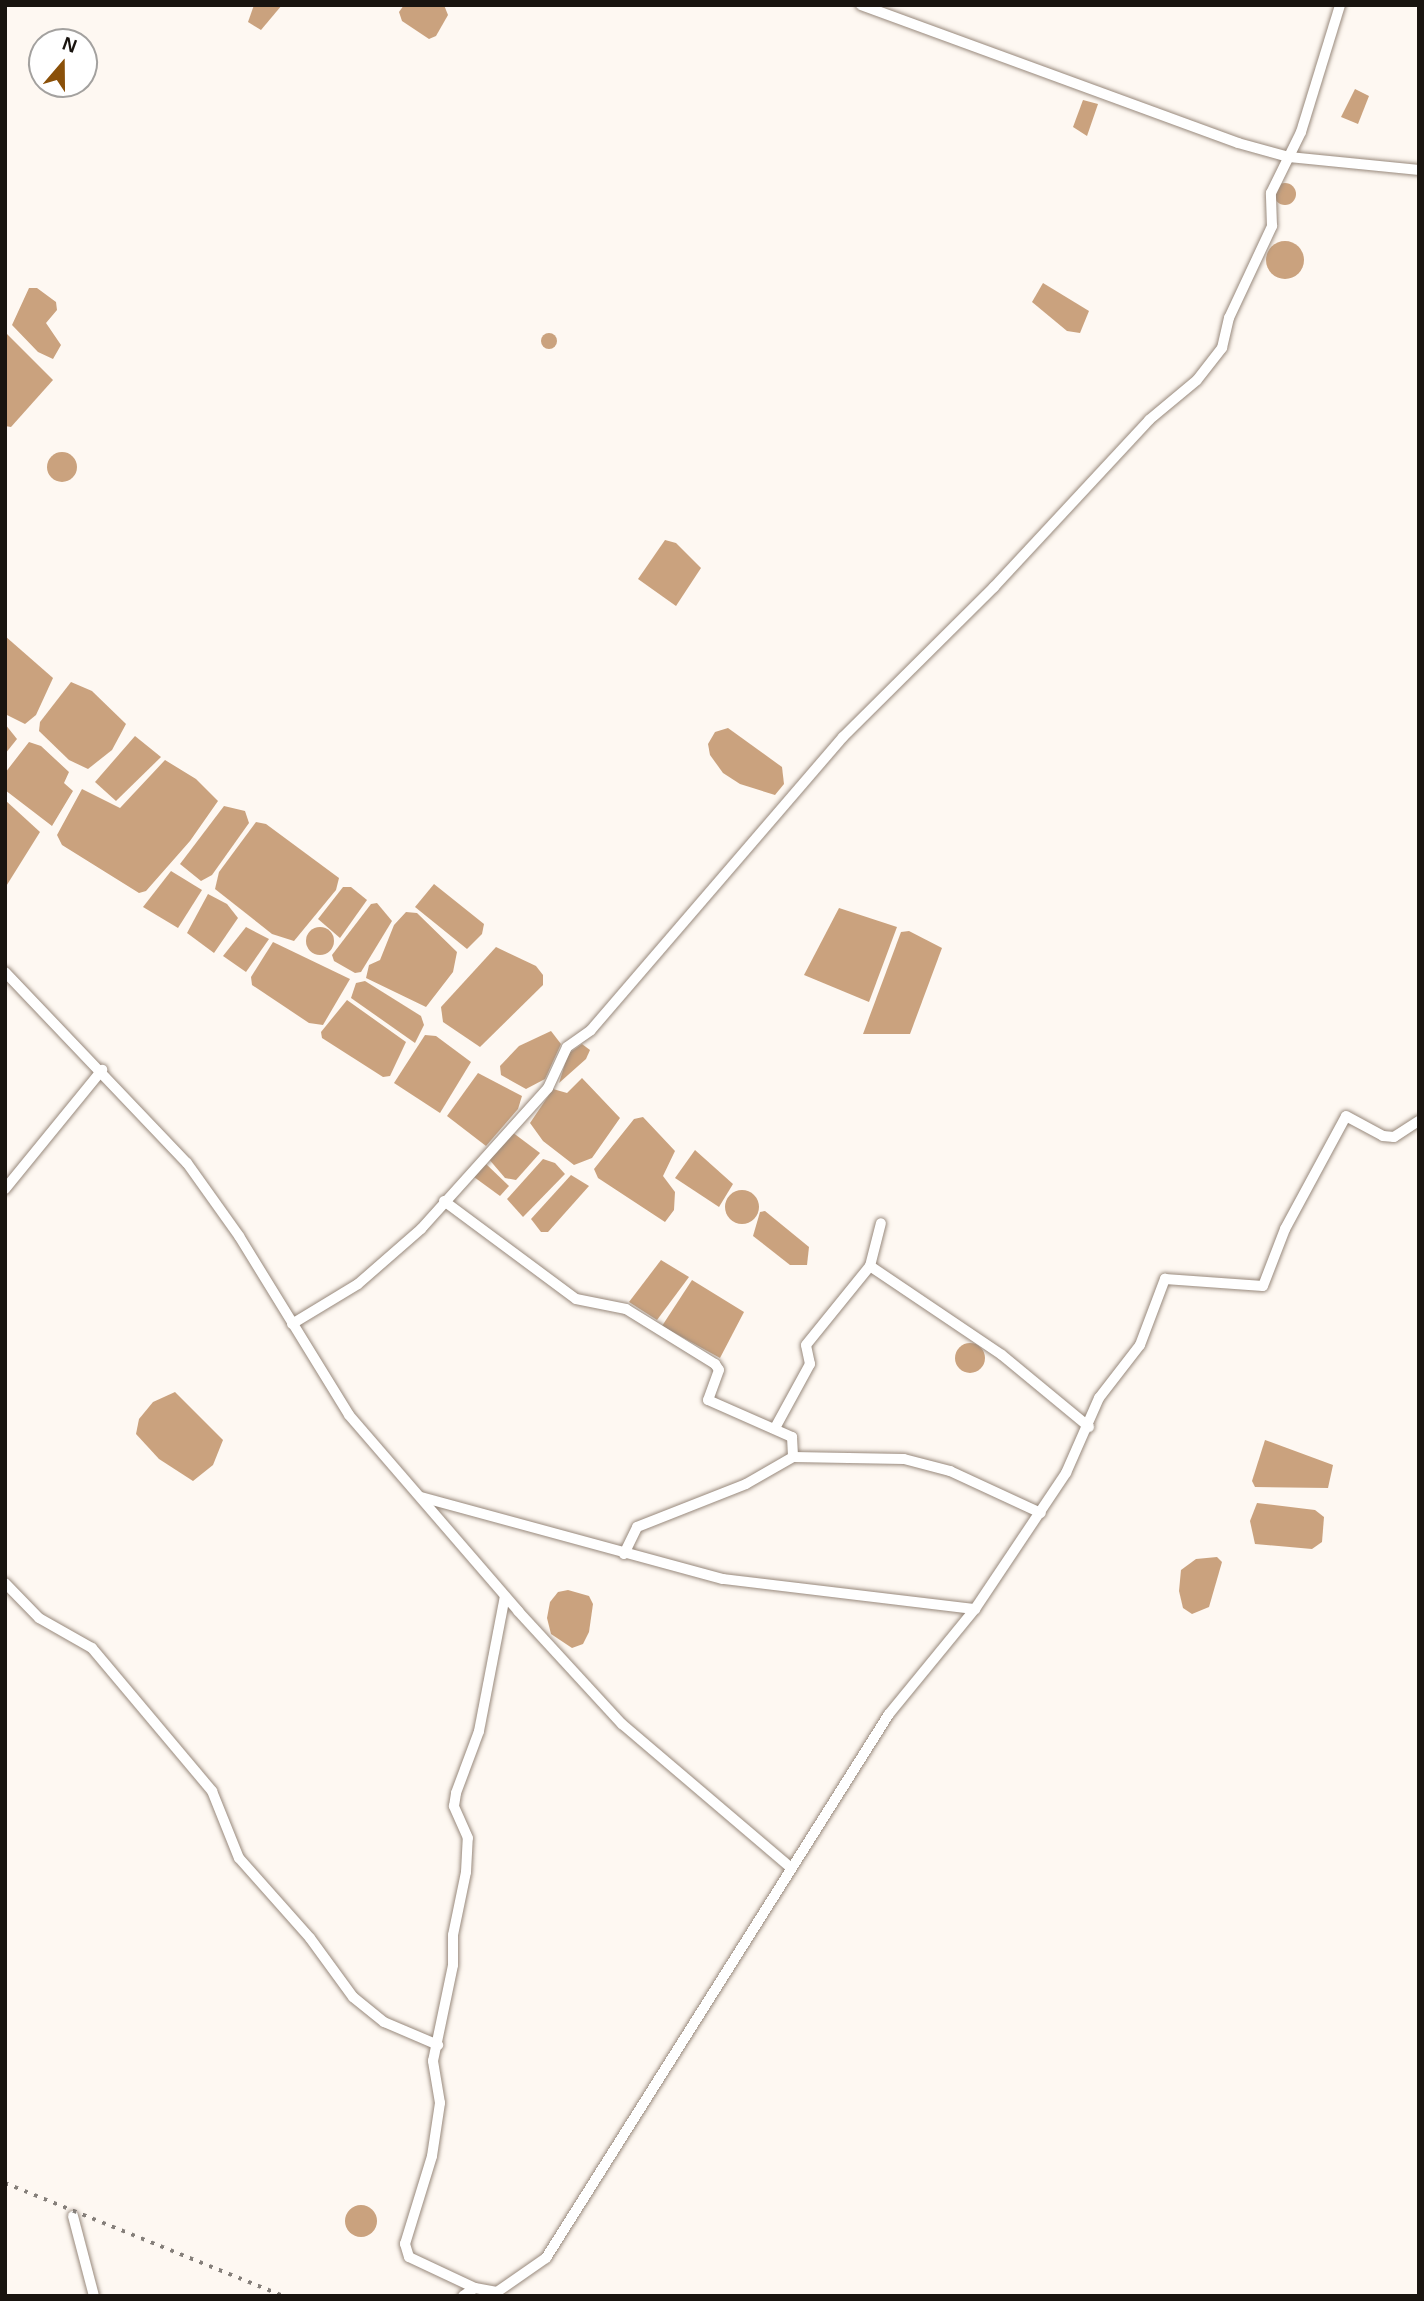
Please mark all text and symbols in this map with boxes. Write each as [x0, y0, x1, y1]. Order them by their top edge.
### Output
north arrow [28, 28, 98, 98]
text: N [60, 32, 80, 57]

